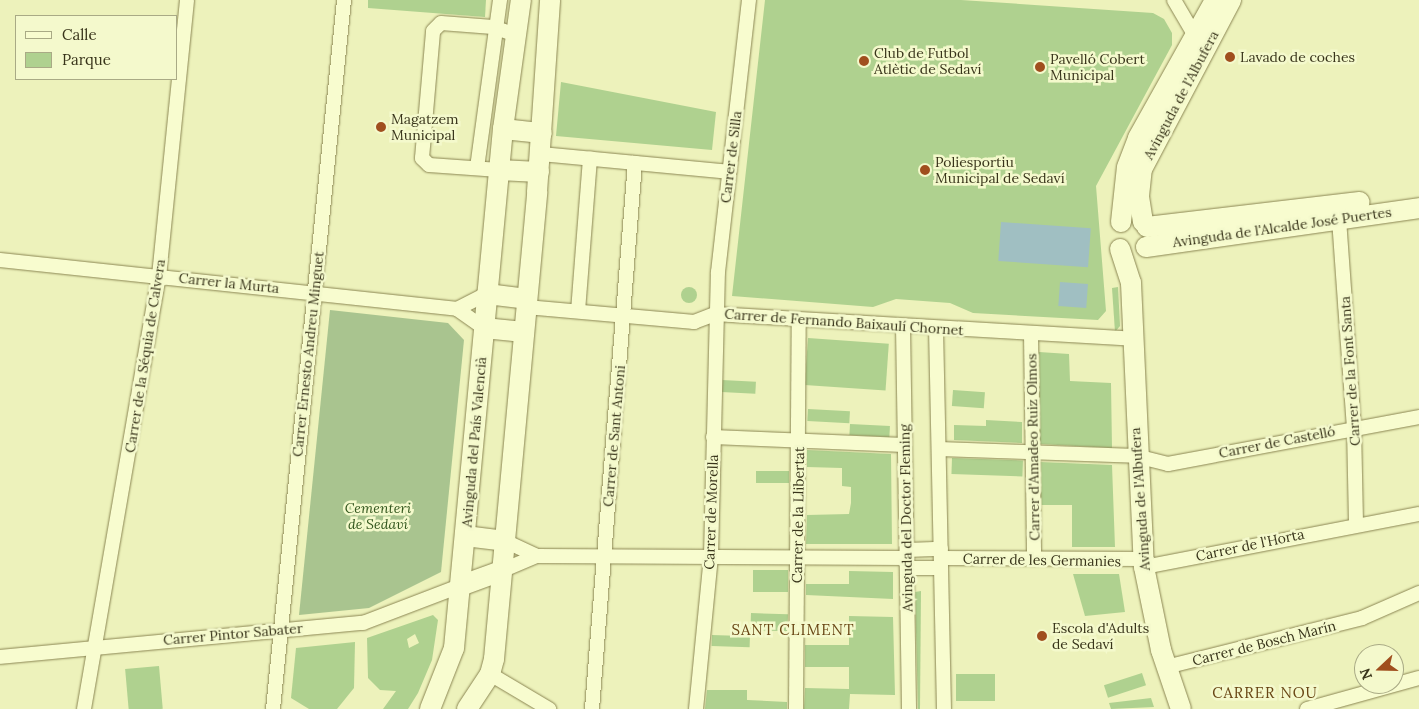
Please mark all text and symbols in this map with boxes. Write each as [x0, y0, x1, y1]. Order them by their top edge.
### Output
legend [15, 15, 178, 80]
text: Calle [62, 25, 97, 44]
street label: Avinguda de l'Albufera [1140, 28, 1222, 162]
place label: Club de Futbol Atlètic de Sedaví [874, 45, 981, 78]
place label: Lavado de coches [1240, 49, 1355, 65]
text: Parque [62, 50, 111, 69]
place label: Pavelló Cobert Municipal [1050, 51, 1145, 84]
marker: Lavado de coches [1224, 51, 1236, 63]
marker: Club de Futbol Atlètic de Sedaví [858, 55, 870, 67]
marker: Pavelló Cobert Municipal [1034, 61, 1046, 73]
street label: Carrer de Silla [717, 110, 745, 204]
place label: Magatzem Municipal [391, 111, 459, 144]
marker: Magatzem Municipal [375, 121, 387, 133]
place label: Poliesportiu Municipal de Sedaví [935, 154, 1065, 186]
marker: Poliesportiu Municipal de Sedaví [919, 164, 931, 176]
street label: Avinguda de l'Alcalde José Puertes [1171, 203, 1393, 251]
street label: Carrer Ernesto Andreu Minguet [289, 250, 327, 458]
street label: Carrer de la Séquia de Calvera [121, 258, 169, 454]
street label: Carrer la Murta [178, 269, 280, 297]
street label: Carrer de la Font Santa [1336, 296, 1364, 446]
street label: Carrer de Fernando Baixaulí Chornet [724, 305, 964, 339]
street label: Carrer d'Amadeo Ruiz Olmos [1023, 353, 1043, 541]
street label: Avinguda del País Valencià [458, 356, 490, 528]
street label: Carrer de Sant Antoni [599, 365, 629, 507]
street label: Carrer de Castelló [1217, 422, 1337, 462]
street label: Avinguda del Doctor Fleming [896, 424, 916, 612]
street label: Avinguda de l'Albufera [1127, 427, 1153, 571]
street label: Carrer de la Llibertat [788, 447, 808, 583]
street label: Carrer de Morella [701, 454, 721, 570]
park label: Cementeri de Sedaví [345, 500, 411, 532]
street label: Carrer de l'Horta [1194, 525, 1306, 565]
street label: Carrer de les Germanies [963, 550, 1121, 570]
street label: Carrer de Bosch Marín [1190, 617, 1338, 669]
street label: Carrer Pintor Sabater [163, 620, 303, 648]
place label: Escola d'Adults de Sedaví [1052, 620, 1149, 652]
district label: SANT CLIMENT [730, 621, 856, 639]
marker: Escola d'Adults de Sedaví [1036, 630, 1048, 642]
north arrow [1354, 644, 1404, 694]
text: N [1356, 666, 1376, 682]
district label: CARRER NOU [1211, 684, 1319, 702]

